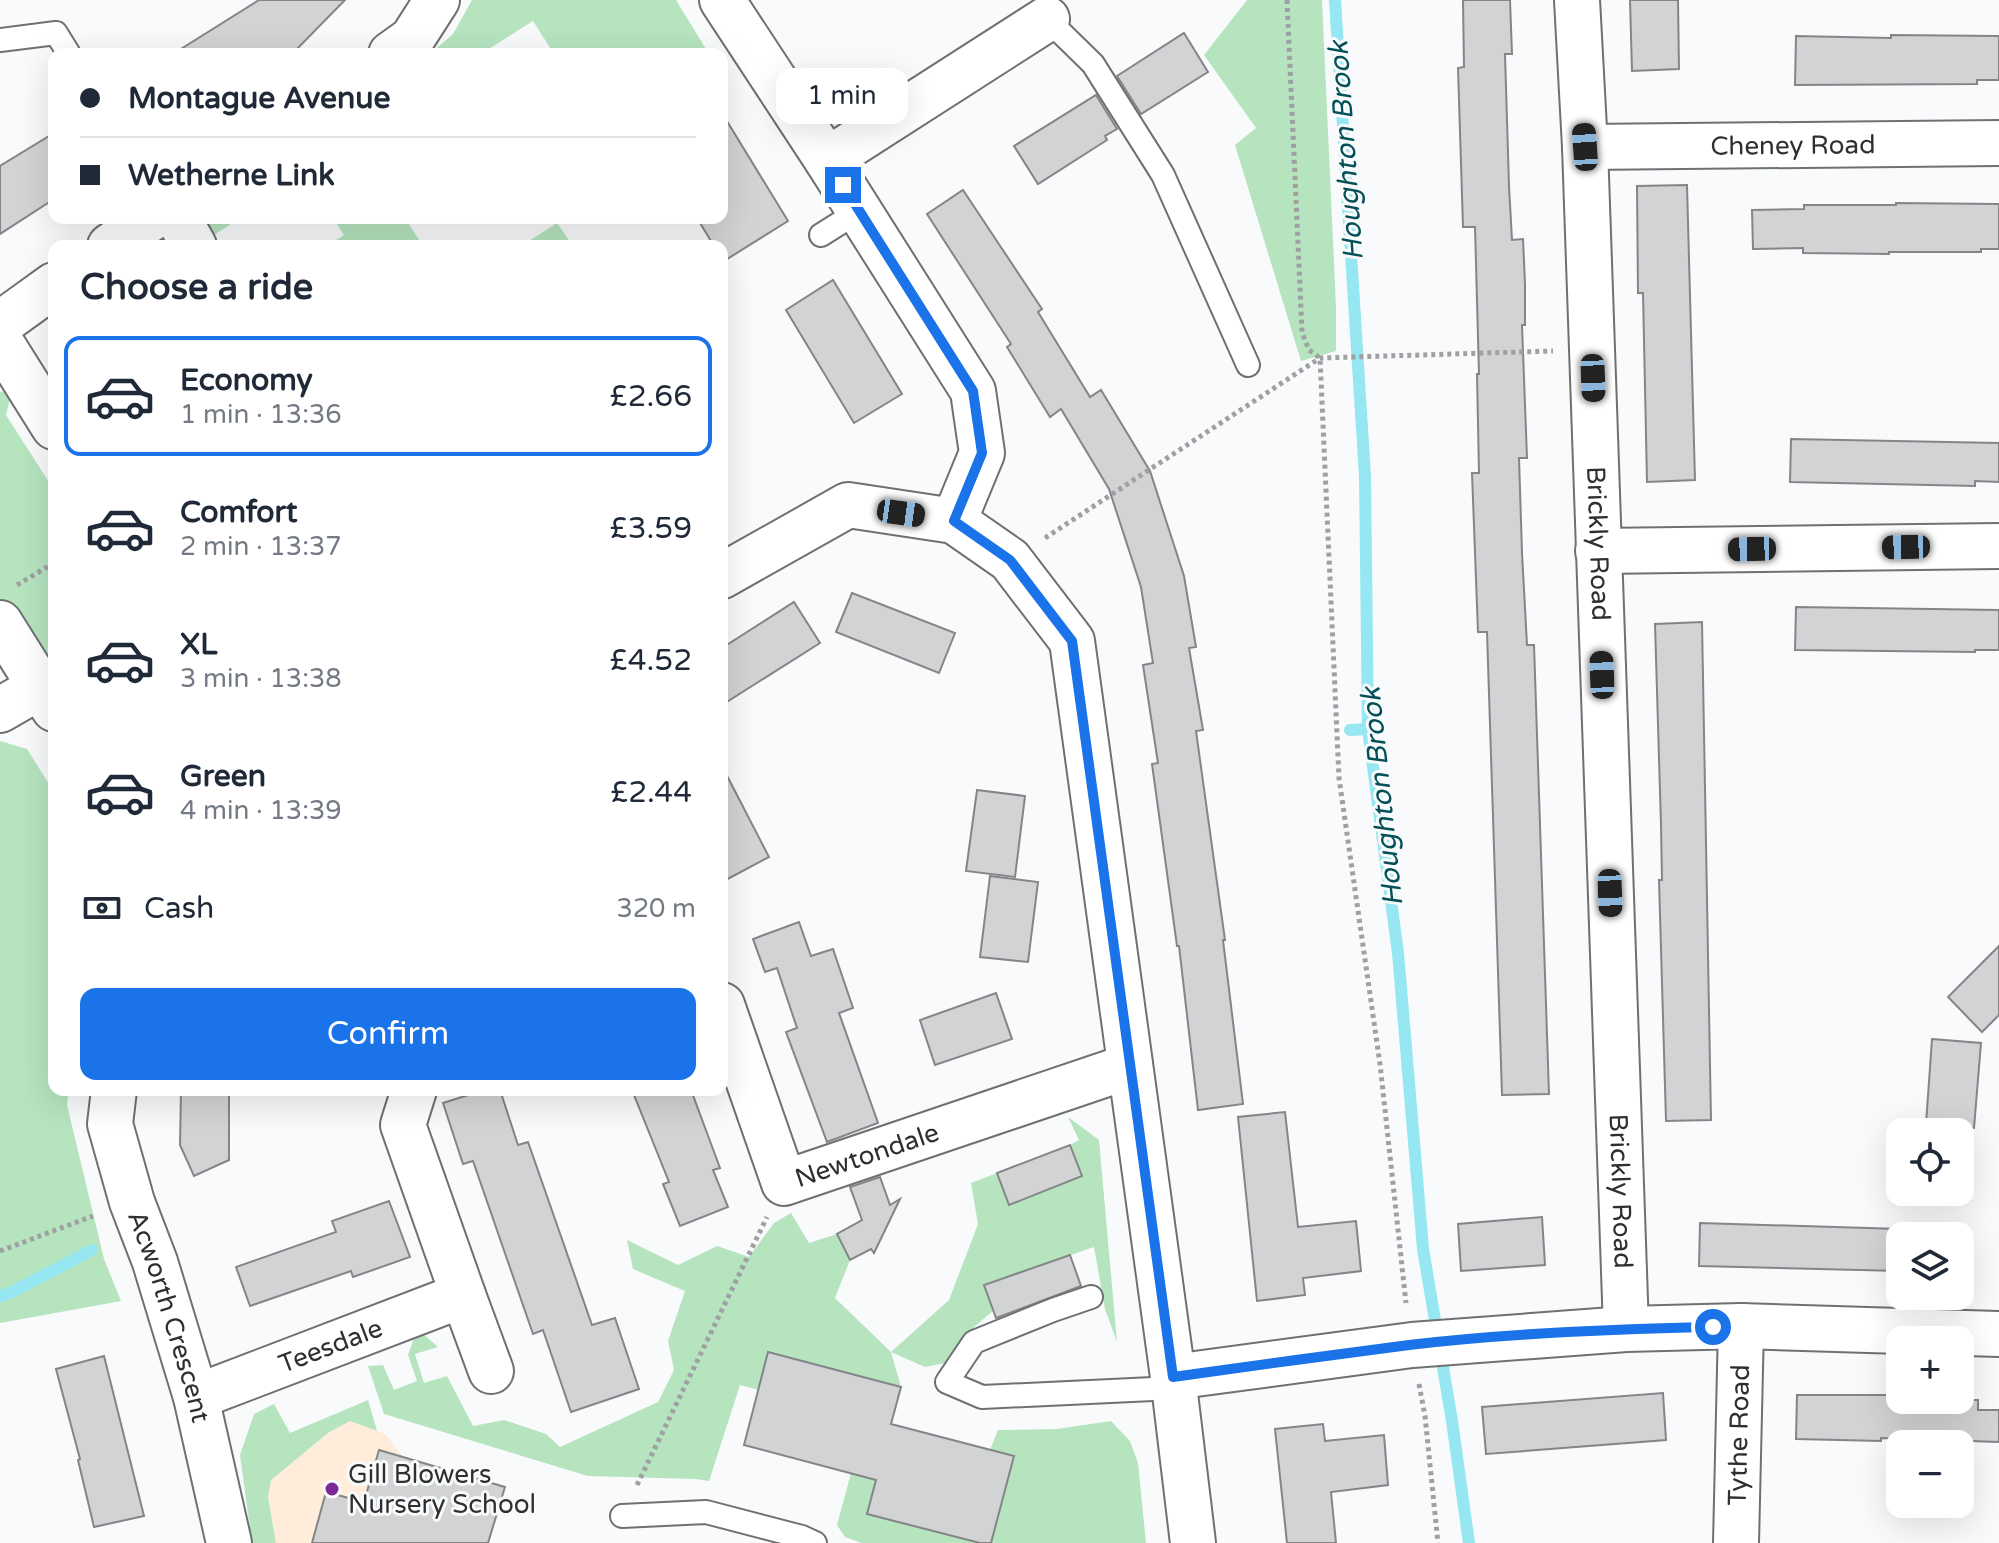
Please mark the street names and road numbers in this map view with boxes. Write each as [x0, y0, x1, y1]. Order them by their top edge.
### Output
street label: Cheney Road [1710, 129, 1876, 162]
street label: Brickly Road [1580, 466, 1616, 622]
street label: Brickly Road [1603, 1113, 1639, 1269]
street label: Newtondale [791, 1117, 943, 1194]
street label: Acworth Crescent [121, 1206, 216, 1426]
street label: Teesdale [275, 1312, 387, 1380]
street label: Tythe Road [1722, 1364, 1756, 1506]

